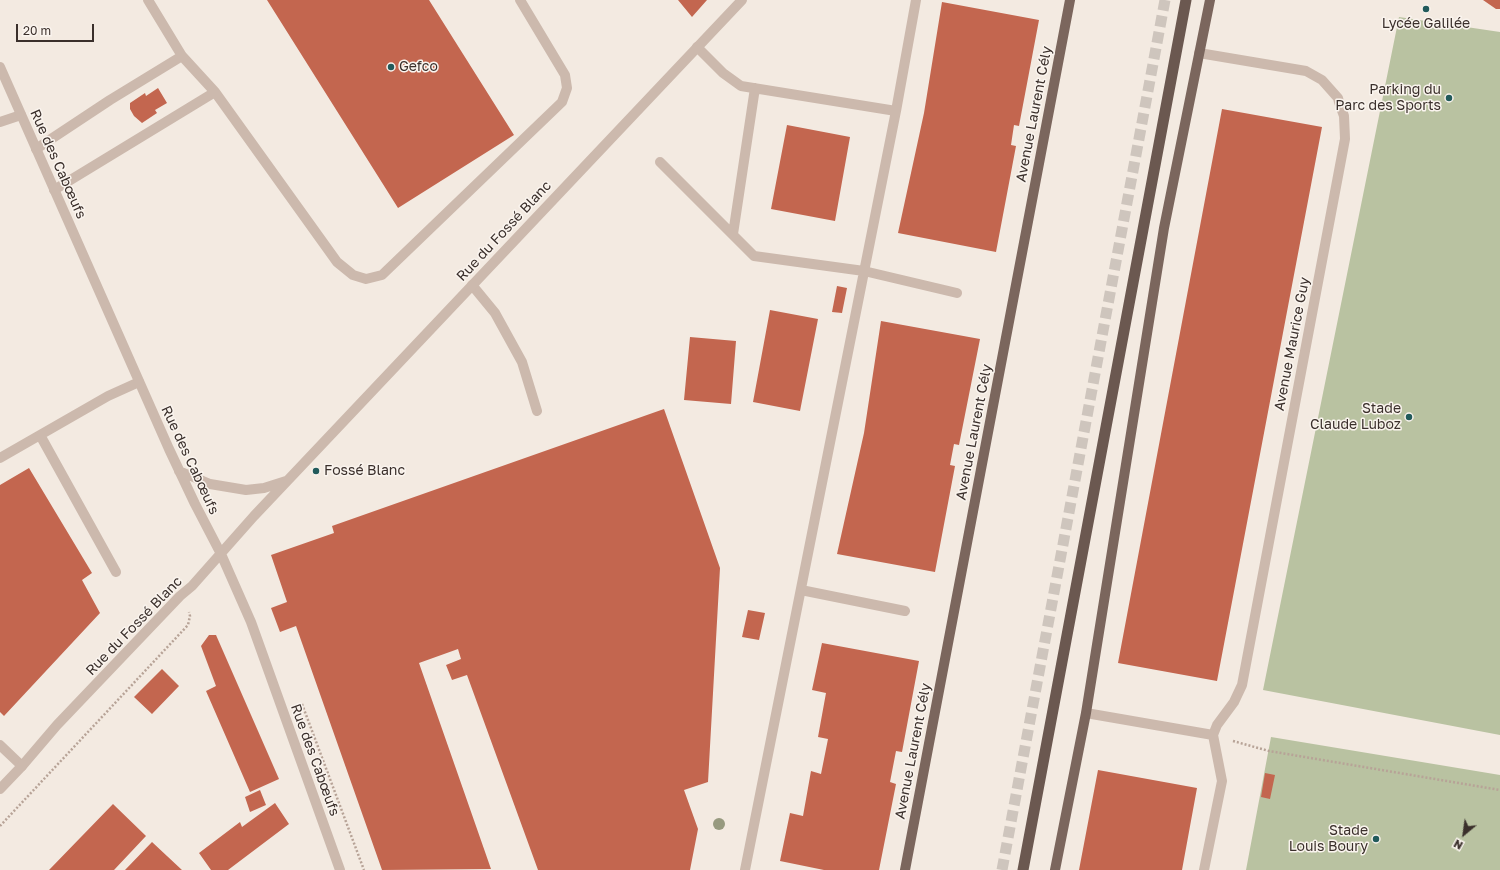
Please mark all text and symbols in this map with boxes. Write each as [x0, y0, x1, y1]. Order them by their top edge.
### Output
marker: Lycée Galilée [1421, 4, 1431, 14]
scale bar [18, 16, 96, 42]
place label: Lycée Galilée [1382, 16, 1470, 32]
text: 20 m [23, 23, 51, 38]
street label: Avenue Laurent Cély [1013, 45, 1055, 183]
place label: Gefco [399, 59, 438, 75]
marker: Gefco [386, 62, 396, 72]
place label: Parking du Parc des Sports [1335, 82, 1441, 114]
marker: Parking du Parc des Sports [1444, 93, 1454, 103]
street label: Rue des Cabœufs [26, 107, 90, 221]
street label: Rue du Fossé Blanc [453, 177, 555, 285]
street label: Avenue Maurice Guy [1271, 276, 1313, 412]
street label: Avenue Laurent Cély [953, 363, 995, 501]
place label: Stade Claude Luboz [1310, 401, 1401, 434]
street label: Rue des Cabœufs [157, 403, 223, 517]
marker: Stade Claude Luboz [1404, 412, 1414, 422]
place label: Fossé Blanc [324, 463, 405, 479]
marker: Fossé Blanc [311, 466, 321, 476]
street label: Rue du Fossé Blanc [82, 573, 186, 679]
street label: Avenue Laurent Cély [892, 682, 934, 820]
street label: Rue des Cabœufs [287, 702, 343, 818]
north arrow [1444, 814, 1484, 854]
place label: Stade Louis Boury [1289, 823, 1368, 856]
marker: Stade Louis Boury [1371, 834, 1381, 844]
text: N [1451, 837, 1465, 853]

